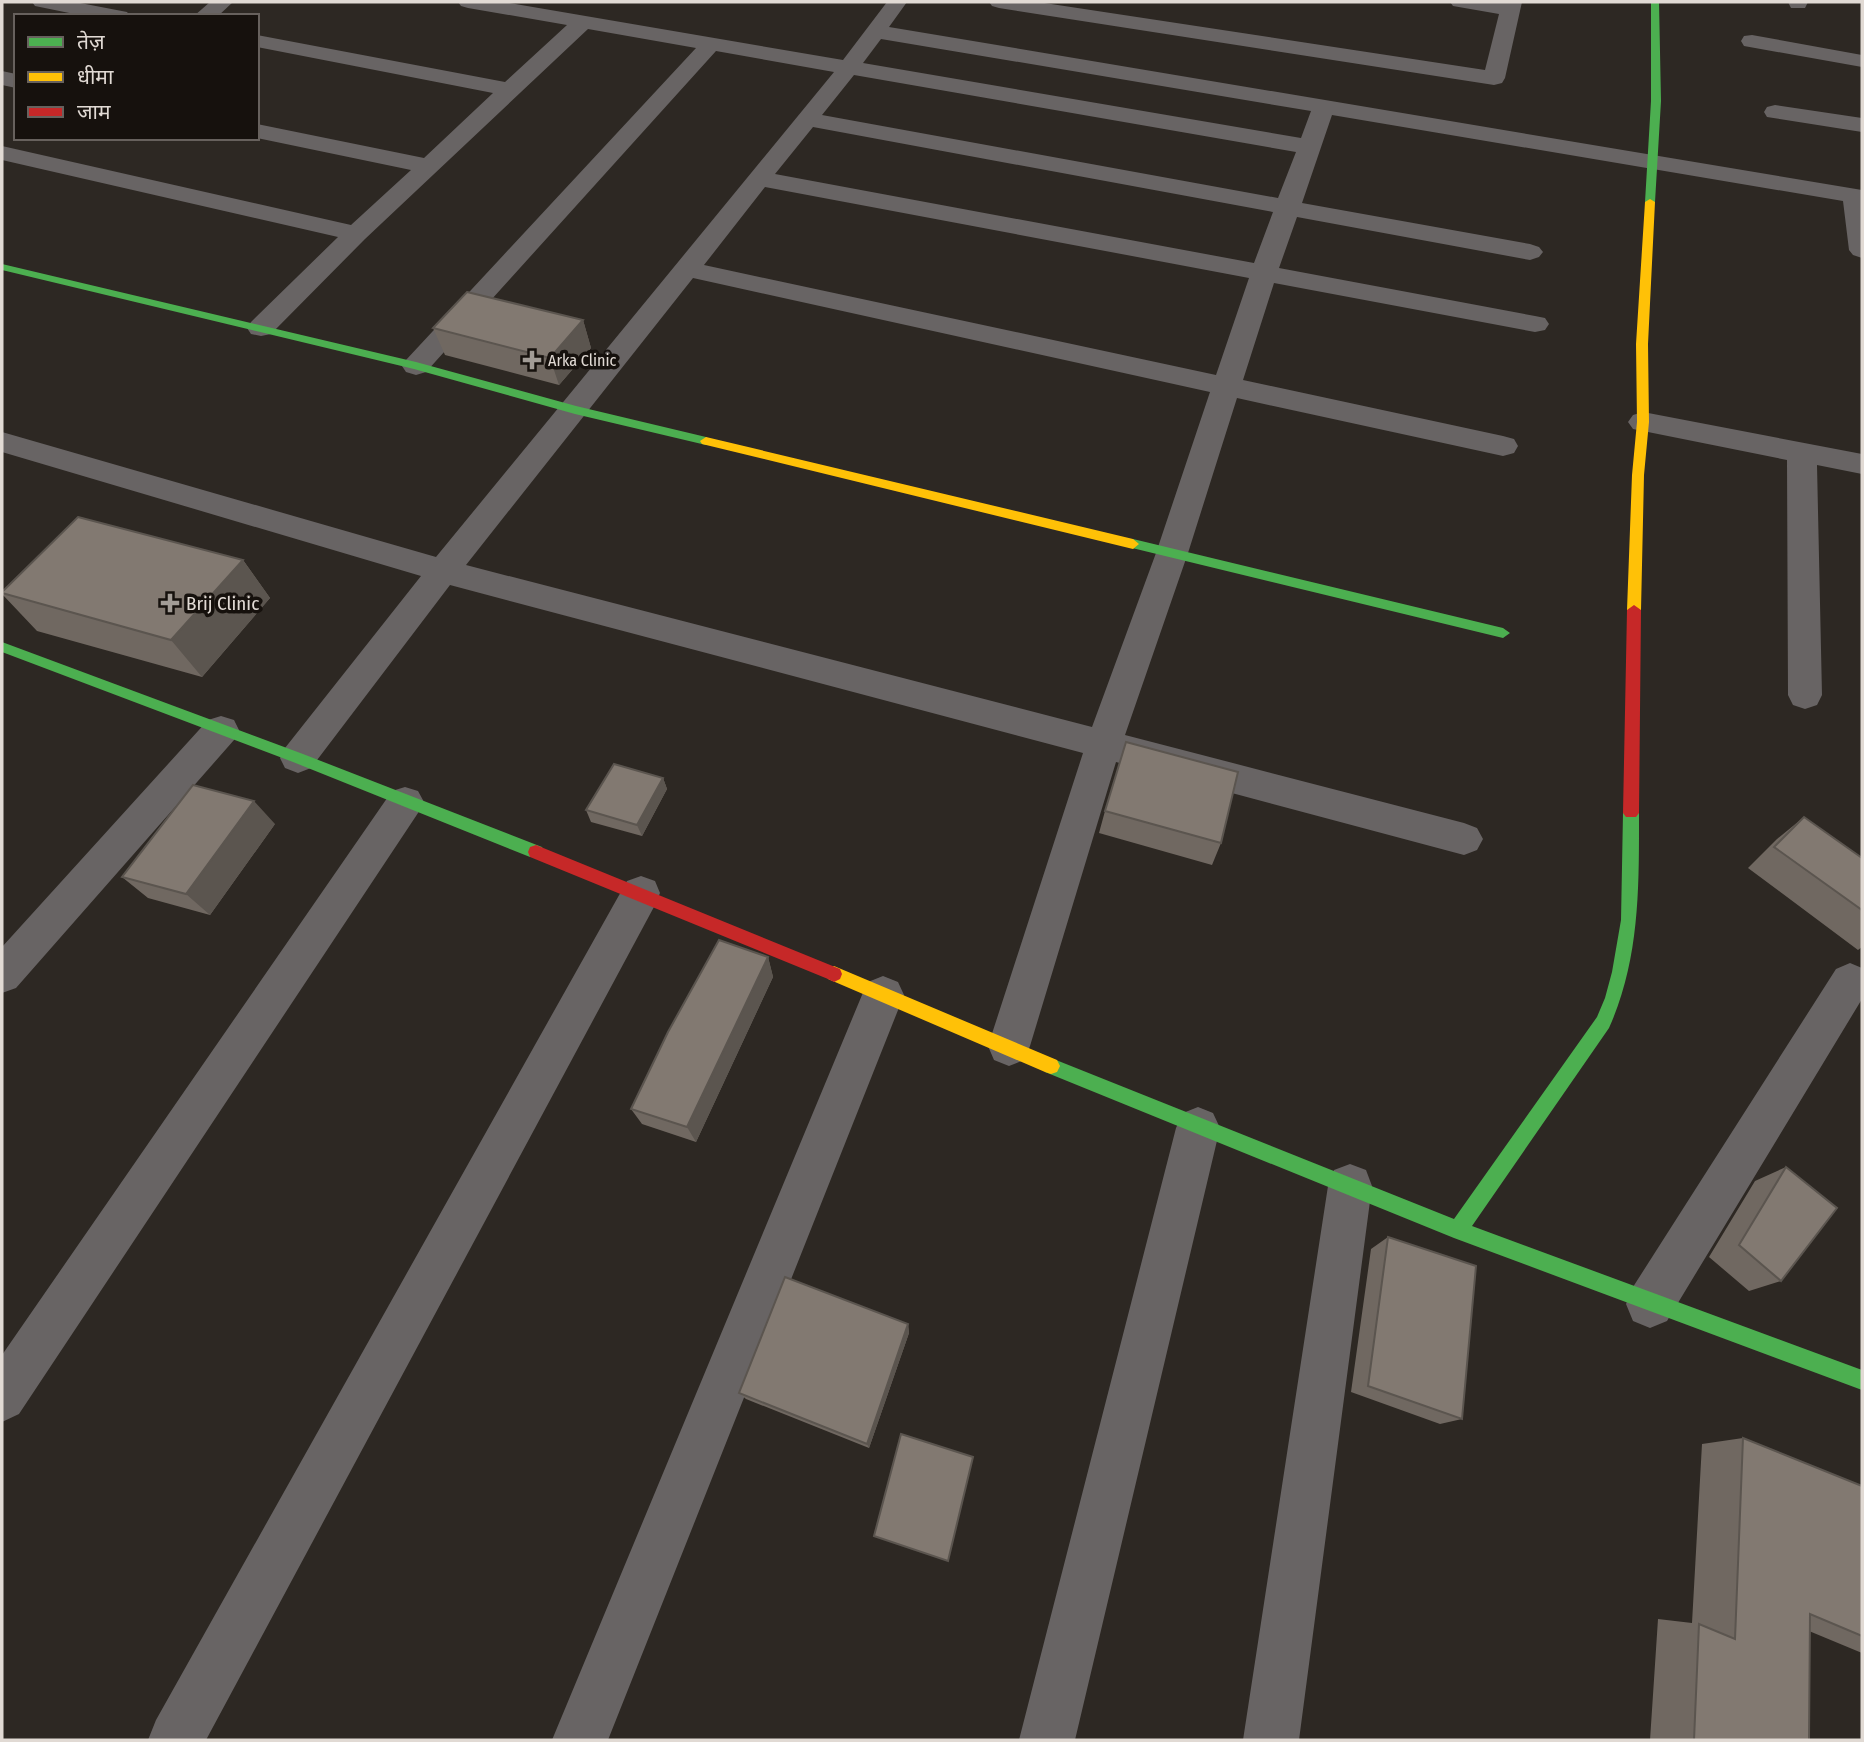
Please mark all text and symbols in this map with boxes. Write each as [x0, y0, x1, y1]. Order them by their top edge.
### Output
legend [14, 14, 259, 140]
text: तेज़ [77, 29, 105, 55]
text: धीमा [77, 64, 114, 90]
text: जाम [77, 99, 111, 125]
marker: Arka Clinic [522, 350, 542, 370]
place label: Arka Clinic [548, 351, 617, 370]
place label: Brij Clinic [186, 592, 259, 615]
marker: Brij Clinic [160, 593, 180, 613]

